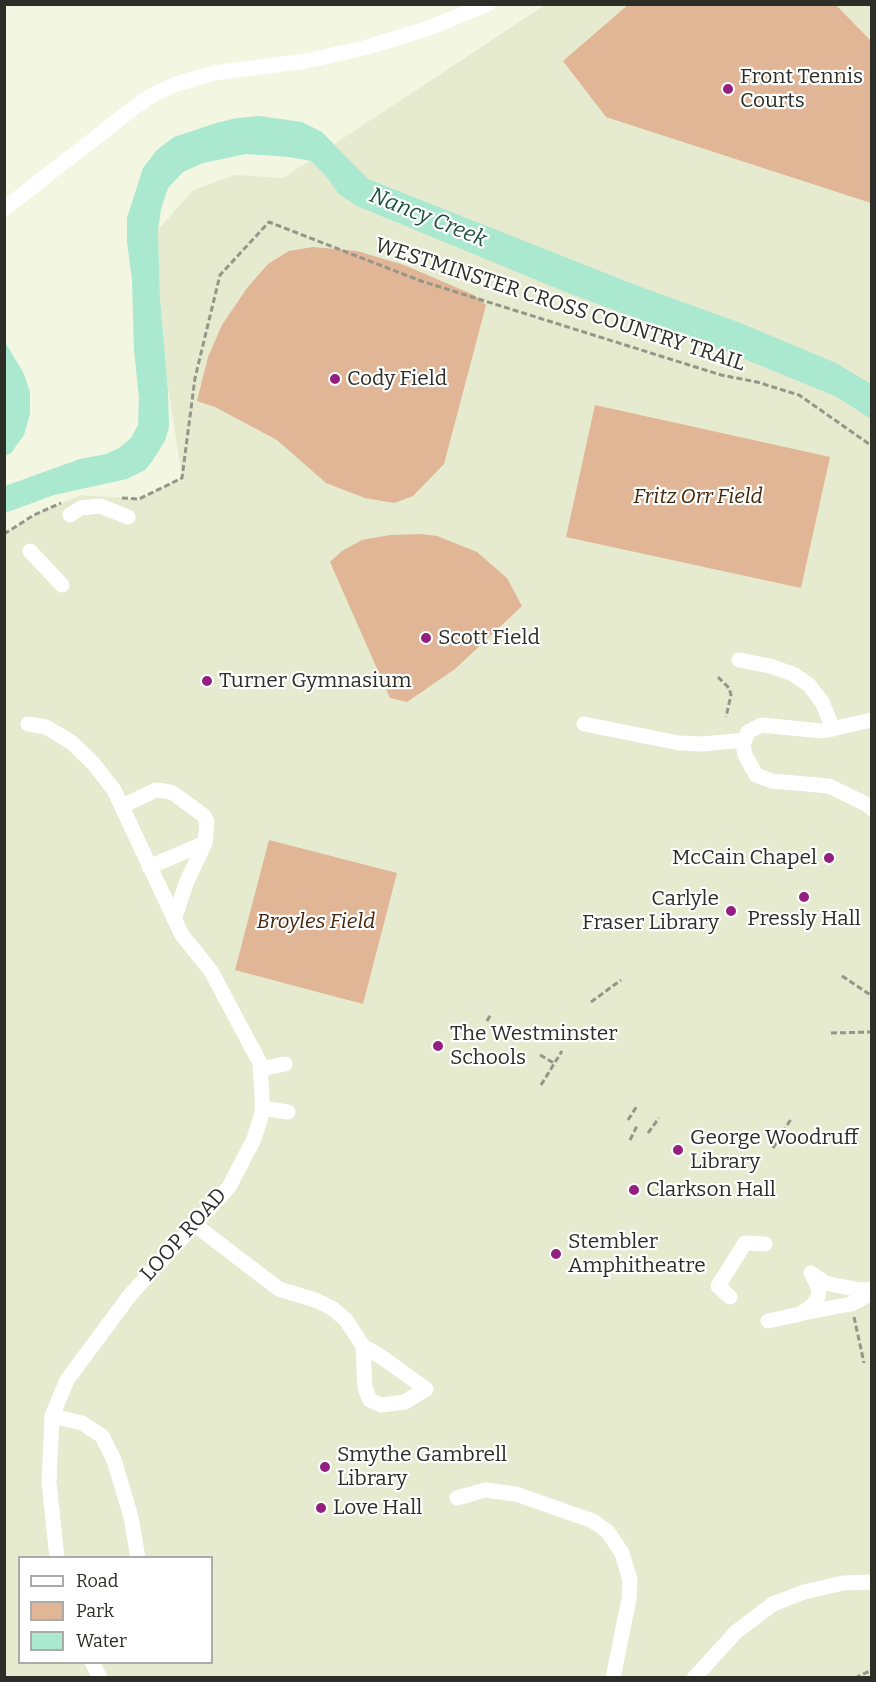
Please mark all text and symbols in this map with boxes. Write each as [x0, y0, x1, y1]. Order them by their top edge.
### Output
place label: Front Tennis Courts [740, 64, 863, 114]
marker: Front Tennis Courts [721, 82, 735, 96]
water label: Nancy Creek [366, 183, 490, 253]
street label: WESTMINSTER CROSS COUNTRY TRAIL [372, 233, 748, 377]
place label: Cody Field [347, 366, 447, 392]
marker: Cody Field [328, 372, 342, 386]
park label: Fritz Orr Field [633, 484, 763, 510]
place label: Scott Field [438, 625, 540, 651]
marker: Scott Field [419, 631, 433, 645]
place label: Turner Gymnasium [219, 668, 411, 694]
marker: Turner Gymnasium [200, 674, 214, 688]
place label: McCain Chapel [672, 845, 817, 871]
marker: McCain Chapel [822, 851, 836, 865]
place label: Carlyle Fraser Library [582, 886, 719, 936]
marker: Pressly Hall [797, 890, 811, 904]
marker: Carlyle Fraser Library [724, 904, 738, 918]
place label: Pressly Hall [747, 906, 861, 932]
park label: Broyles Field [257, 909, 375, 935]
place label: The Westminster Schools [450, 1021, 618, 1071]
marker: The Westminster Schools [431, 1039, 445, 1053]
place label: George Woodruff Library [690, 1125, 858, 1175]
marker: George Woodruff Library [671, 1143, 685, 1157]
place label: Clarkson Hall [646, 1177, 776, 1203]
street label: LOOP ROAD [136, 1183, 232, 1287]
marker: Clarkson Hall [627, 1183, 641, 1197]
place label: Stembler Amphitheatre [568, 1229, 706, 1279]
marker: Stembler Amphitheatre [549, 1247, 563, 1261]
place label: Smythe Gambrell Library [337, 1442, 507, 1492]
marker: Smythe Gambrell Library [318, 1460, 332, 1474]
place label: Love Hall [333, 1495, 422, 1521]
marker: Love Hall [314, 1501, 328, 1515]
legend [18, 1556, 213, 1664]
text: Road [76, 1570, 118, 1592]
text: Park [76, 1600, 114, 1622]
text: Water [76, 1630, 127, 1652]

